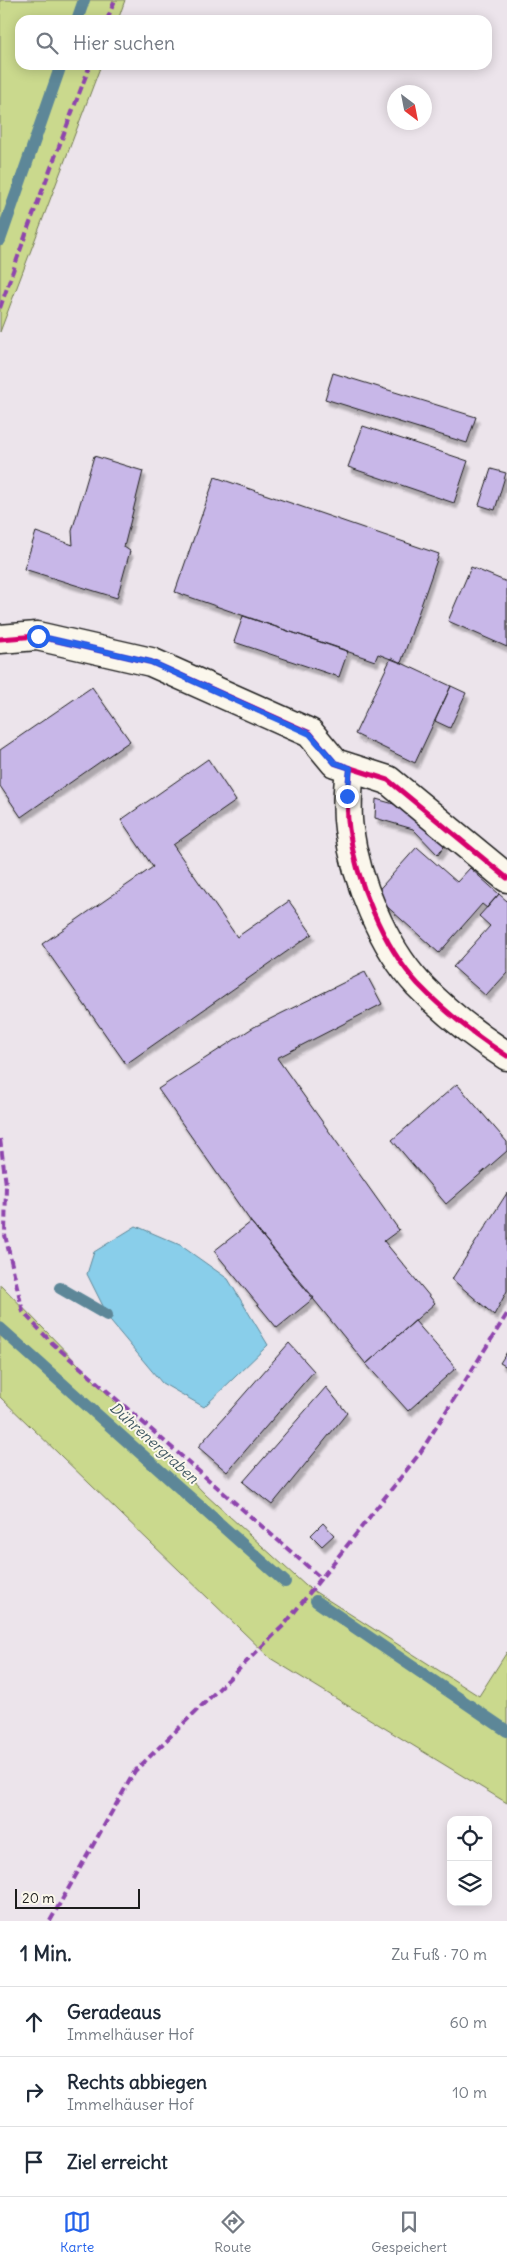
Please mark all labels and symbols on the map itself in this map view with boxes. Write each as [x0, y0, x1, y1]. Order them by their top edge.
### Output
north arrow [387, 85, 432, 130]
route start [27, 625, 50, 648]
route end [336, 785, 359, 808]
water label: Dührenergraben [106, 1398, 203, 1488]
scale bar [15, 1886, 140, 1909]

